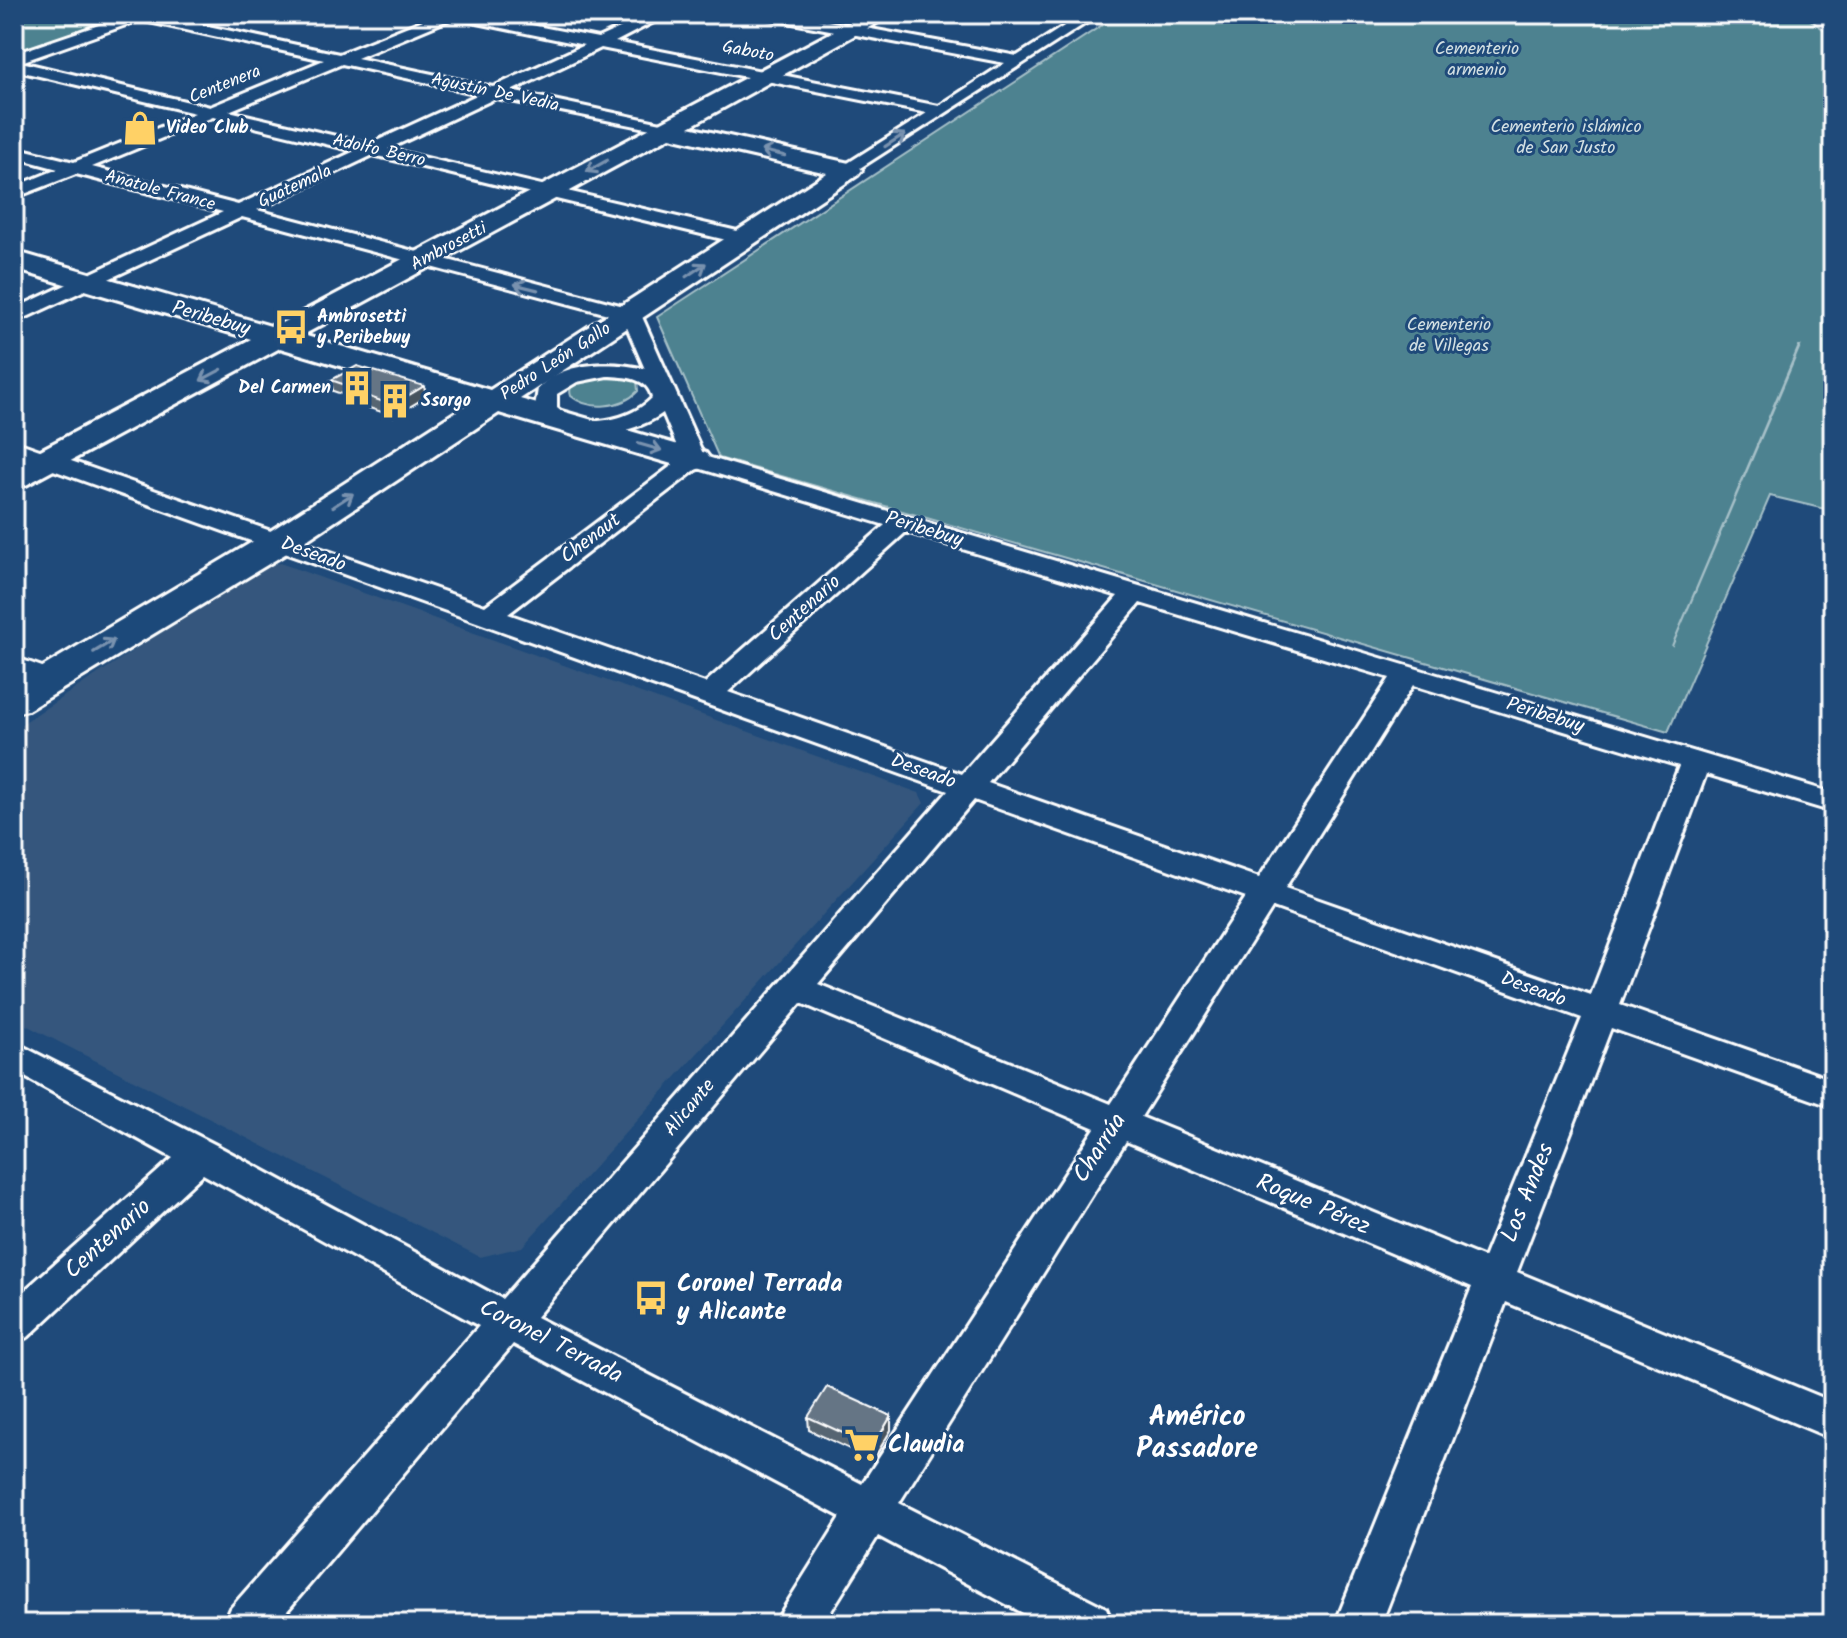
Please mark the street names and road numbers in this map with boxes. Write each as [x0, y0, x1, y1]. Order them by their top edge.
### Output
street label: Gaboto [720, 33, 776, 71]
street label: Centenera [185, 57, 265, 113]
street label: Agustín De Vedia [428, 65, 562, 121]
street label: Adolfo Berro [330, 126, 428, 176]
street label: Guatemala [253, 157, 337, 217]
street label: Anatole France [101, 162, 219, 220]
street label: Ambrosetti [406, 214, 493, 279]
street label: Peribebuy [168, 293, 255, 346]
street label: Pedro León Gallo [495, 315, 617, 409]
street label: Peribebuy [881, 503, 968, 557]
street label: Chenaut [554, 505, 628, 573]
street label: Deseado [276, 528, 350, 582]
street label: Centenario [761, 567, 849, 651]
street label: Peribebuy [1502, 689, 1589, 743]
street label: Deseado [886, 745, 960, 799]
street label: Deseado [1496, 963, 1570, 1017]
street label: Alicante [656, 1072, 724, 1144]
street label: Charrúa [1063, 1105, 1137, 1191]
street label: Los Andes [1490, 1137, 1566, 1249]
street label: Roque Pérez [1250, 1163, 1376, 1247]
street label: Centenario [55, 1189, 161, 1289]
street label: Coronel Terrada [472, 1289, 630, 1395]

